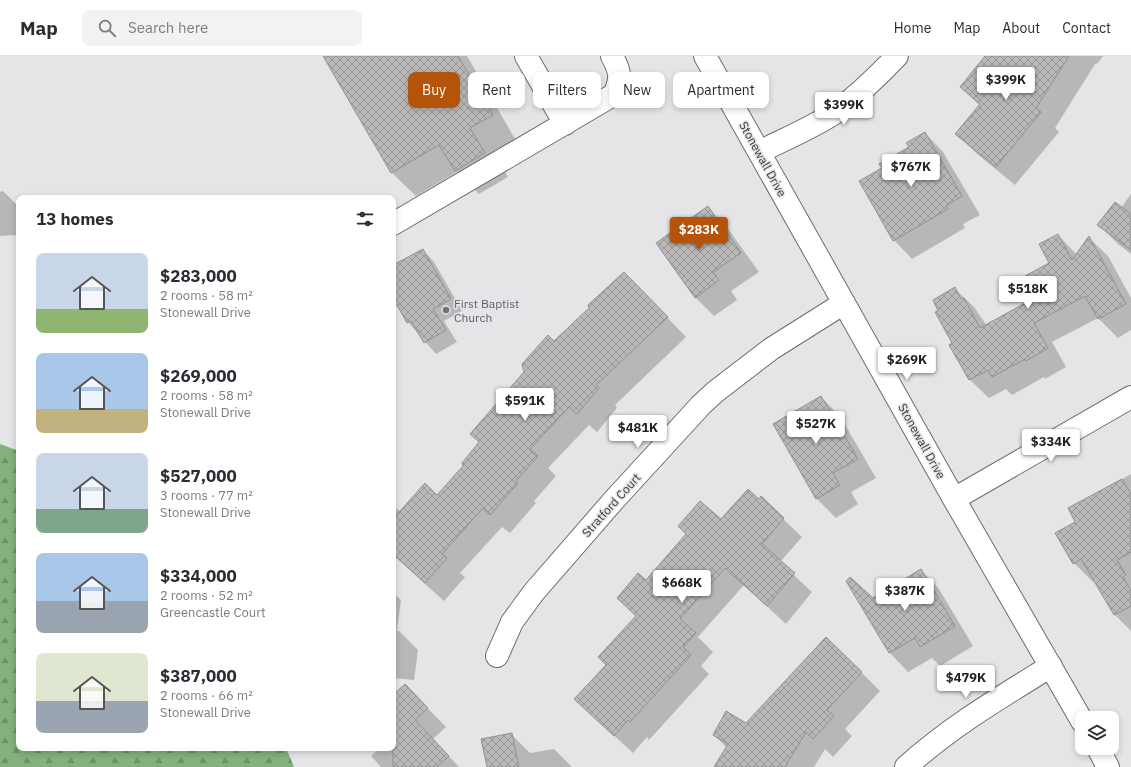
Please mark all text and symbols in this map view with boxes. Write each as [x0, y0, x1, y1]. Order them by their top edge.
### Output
search box [82, 10, 362, 46]
text: Map [20, 16, 58, 40]
icon: search [96, 17, 118, 39]
text: Search here [128, 18, 208, 37]
text: Home [894, 19, 931, 37]
text: Map [953, 19, 980, 37]
text: About [1002, 19, 1040, 37]
text: Contact [1062, 19, 1111, 37]
pin: $399K [978, 67, 1034, 101]
text: $399K [986, 71, 1026, 88]
chip: Buy [408, 72, 460, 108]
chip: Rent [468, 72, 525, 108]
chip: Filters [533, 72, 601, 108]
chip: New [609, 72, 665, 108]
chip: Apartment [673, 72, 769, 108]
pin: $399K [816, 92, 872, 126]
text: $399K [824, 96, 864, 113]
street label: Stonewall Drive [736, 119, 790, 200]
pin: $767K [883, 154, 939, 188]
text: $767K [891, 158, 931, 175]
text: 13 homes [36, 208, 113, 230]
icon: filters [354, 208, 376, 230]
pin: $283K [671, 217, 727, 251]
text: $283K [679, 221, 719, 238]
text: $283,000 [160, 265, 237, 287]
icon: home [68, 269, 116, 317]
pin: $518K [1000, 276, 1056, 310]
text: $518K [1008, 280, 1048, 297]
text: 2 rooms · 58 m² [160, 287, 253, 304]
place label: First Baptist Church [454, 296, 519, 325]
text: Stonewall Drive [160, 304, 251, 321]
marker: First Baptist Church [441, 305, 451, 315]
pin: $269K [879, 347, 935, 381]
text: $269K [887, 351, 927, 368]
text: $269,000 [160, 365, 237, 387]
icon: home [68, 369, 116, 417]
text: 2 rooms · 58 m² [160, 387, 253, 404]
pin: $591K [497, 388, 553, 422]
text: $591K [505, 392, 545, 409]
street label: Stonewall Drive [895, 401, 949, 482]
text: Stonewall Drive [160, 404, 251, 421]
pin: $527K [788, 411, 844, 445]
pin: $481K [610, 415, 666, 449]
text: $527K [796, 415, 836, 432]
text: $481K [618, 419, 658, 436]
pin: $334K [1023, 429, 1079, 463]
text: $334K [1031, 433, 1071, 450]
text: $527,000 [160, 465, 237, 487]
icon: home [68, 469, 116, 517]
street label: Stratford Court [579, 470, 643, 540]
text: 3 rooms · 77 m² [160, 487, 253, 504]
text: Stonewall Drive [160, 504, 251, 521]
text: $334,000 [160, 565, 237, 587]
icon: home [68, 569, 116, 617]
pin: $668K [654, 570, 710, 604]
text: $668K [662, 574, 702, 591]
pin: $387K [877, 578, 933, 612]
text: $387K [885, 582, 925, 599]
text: 2 rooms · 52 m² [160, 587, 253, 604]
text: Greencastle Court [160, 604, 266, 621]
text: $387,000 [160, 665, 237, 687]
pin: $479K [938, 665, 994, 699]
icon: home [68, 669, 116, 717]
text: $479K [946, 669, 986, 686]
text: 2 rooms · 66 m² [160, 687, 253, 704]
text: Stonewall Drive [160, 704, 251, 721]
map controls [1075, 711, 1119, 755]
button: layers [1075, 711, 1119, 755]

